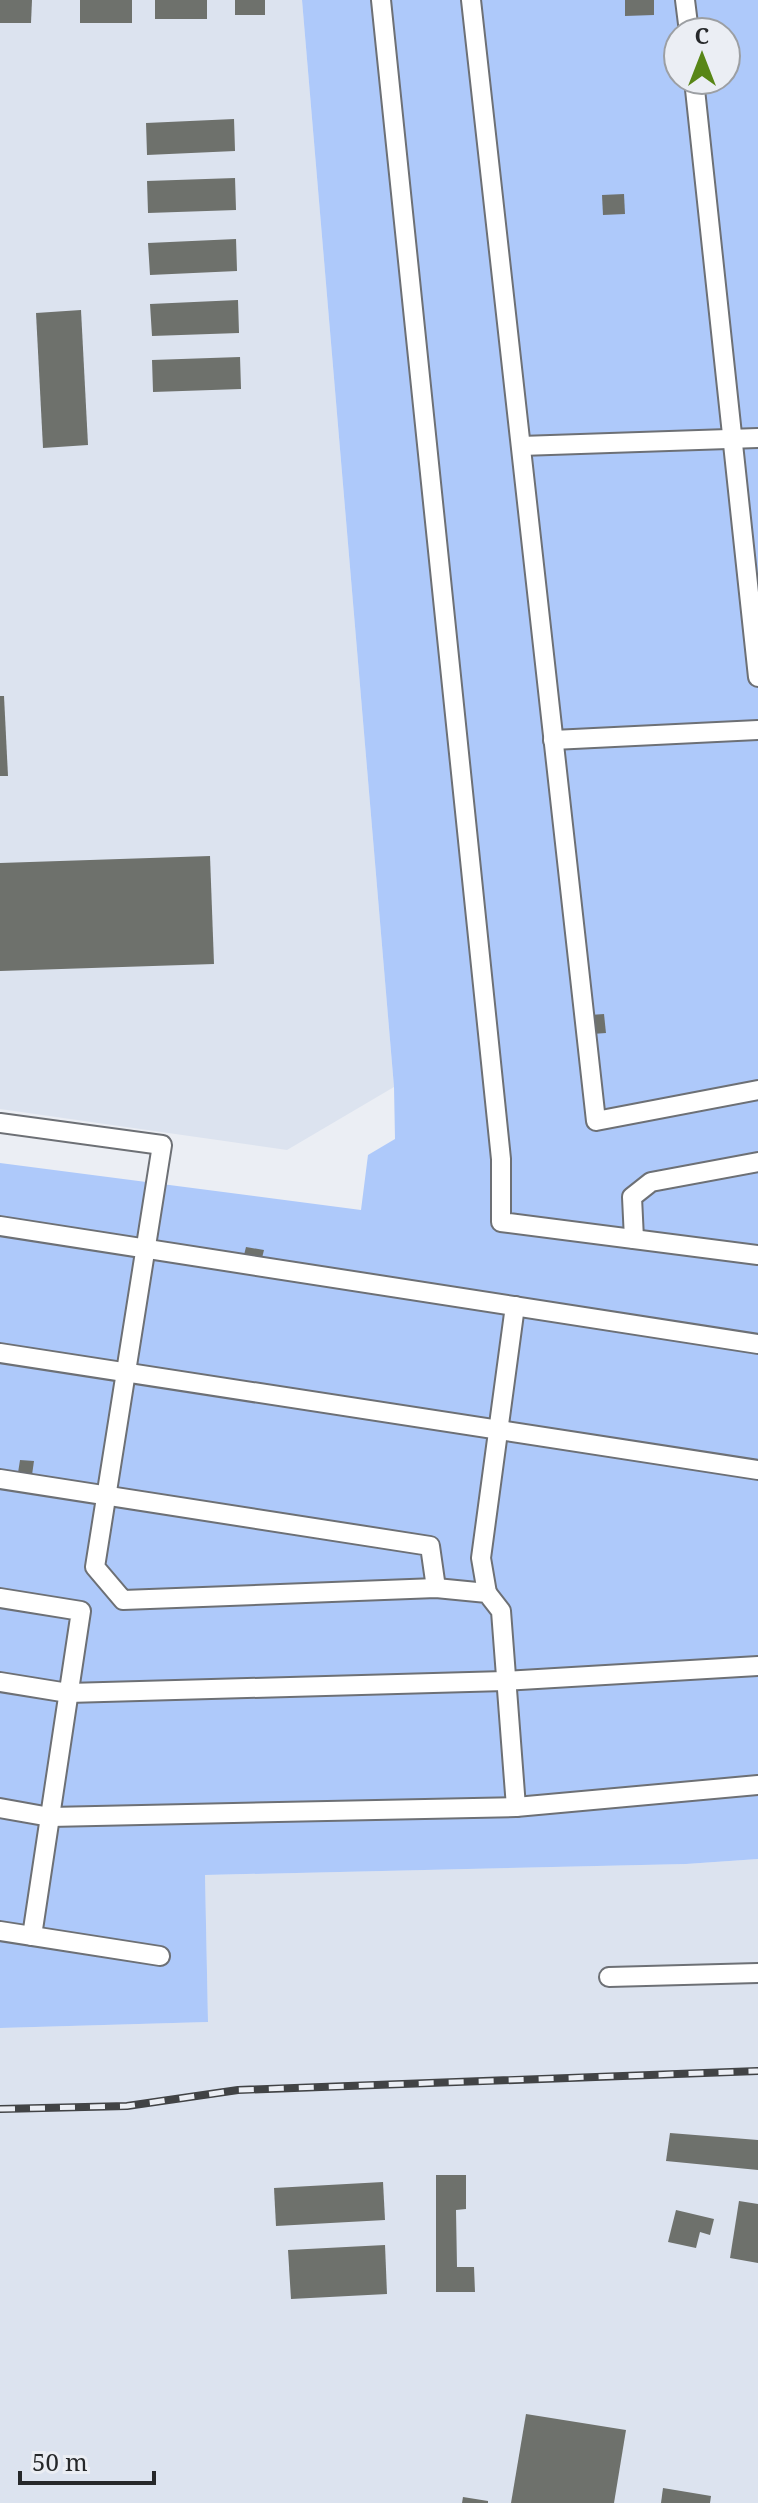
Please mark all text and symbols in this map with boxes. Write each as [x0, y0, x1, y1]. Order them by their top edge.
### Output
north arrow [662, 16, 742, 96]
text: С [695, 20, 709, 50]
scale bar [20, 2435, 154, 2485]
text: 50 m [32, 2445, 88, 2478]

